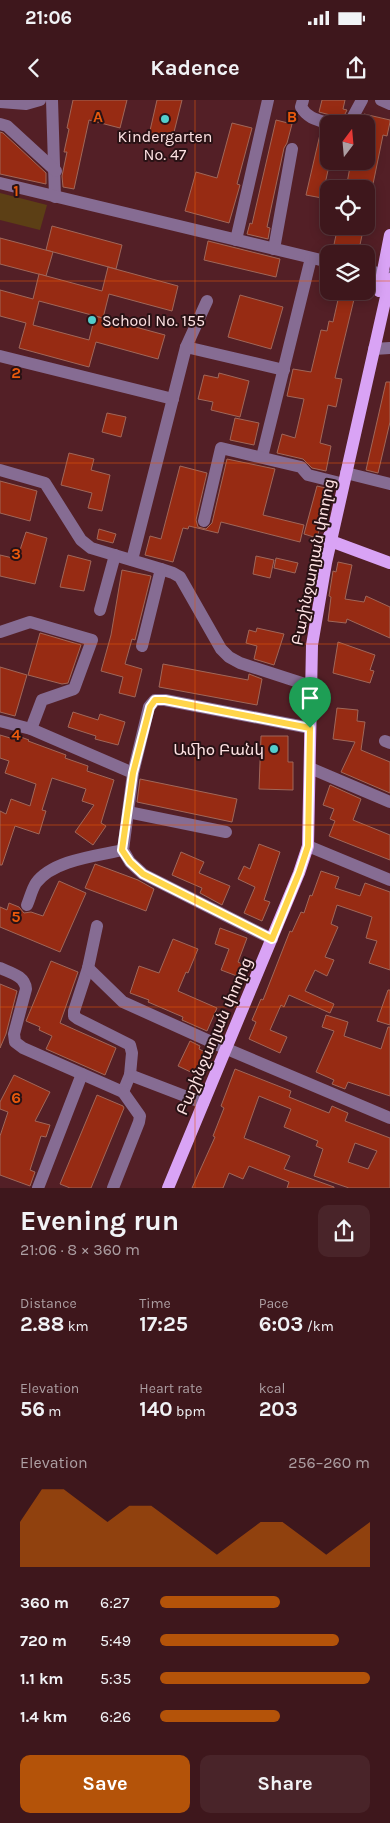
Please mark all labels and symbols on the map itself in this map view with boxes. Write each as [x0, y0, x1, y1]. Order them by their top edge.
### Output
text: A [93, 107, 103, 126]
text: B [287, 107, 297, 126]
marker: Kindergarten No. 47 [159, 113, 171, 125]
north arrow [320, 115, 375, 170]
place label: Kindergarten No. 47 [118, 127, 212, 164]
text: 1 [13, 181, 19, 200]
place label: School No. 155 [102, 311, 205, 330]
marker: School No. 155 [86, 314, 98, 326]
text: 2 [11, 363, 21, 382]
street label: Բաշինջաղյան փողոց [287, 477, 339, 647]
text: 3 [11, 544, 21, 563]
pin [289, 677, 331, 728]
text: 4 [11, 725, 21, 744]
place label: Ամիօ Բանկ [173, 740, 264, 759]
marker: Ամիօ Բանկ [268, 743, 280, 755]
text: 5 [11, 907, 21, 926]
street label: Բաշինջաղյան փողոց [172, 954, 256, 1118]
text: 6 [11, 1088, 21, 1107]

